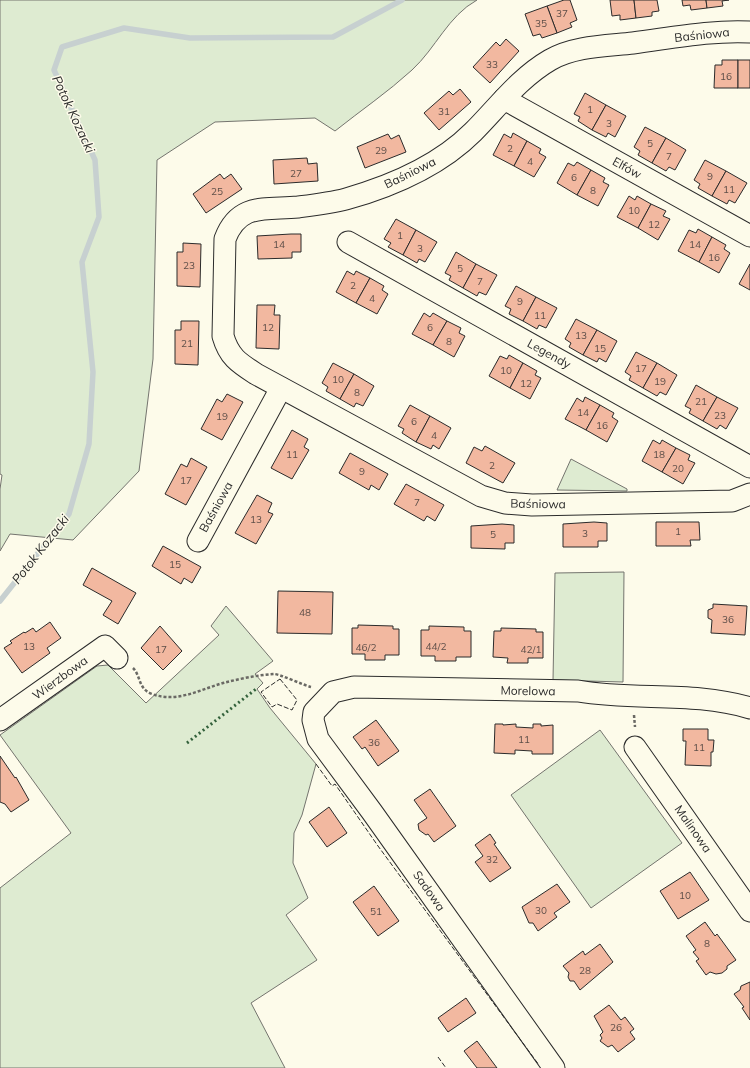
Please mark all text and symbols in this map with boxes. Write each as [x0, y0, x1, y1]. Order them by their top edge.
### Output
house number: 37 [556, 7, 568, 20]
house number: 35 [535, 17, 547, 30]
street label: Baśniowa [674, 24, 730, 45]
house number: 33 [486, 58, 498, 71]
house number: 16 [720, 70, 732, 83]
water label: Potok Kozacki [49, 73, 99, 156]
house number: 1 [587, 103, 593, 116]
house number: 31 [438, 105, 450, 118]
house number: 3 [606, 117, 612, 130]
house number: 5 [647, 137, 653, 150]
house number: 2 [507, 142, 513, 155]
house number: 29 [375, 144, 387, 157]
house number: 7 [666, 150, 672, 163]
street label: Elfów [610, 153, 645, 182]
street label: Baśniowa [382, 154, 438, 191]
house number: 4 [527, 155, 533, 168]
house number: 27 [290, 167, 302, 180]
house number: 9 [707, 170, 713, 183]
house number: 6 [571, 171, 577, 184]
house number: 11 [723, 183, 735, 196]
house number: 8 [590, 184, 596, 197]
house number: 25 [211, 185, 223, 198]
house number: 10 [628, 204, 640, 217]
house number: 12 [648, 218, 660, 231]
house number: 1 [397, 229, 403, 242]
house number: 14 [273, 238, 285, 251]
house number: 14 [689, 238, 701, 251]
house number: 3 [417, 242, 423, 255]
house number: 16 [708, 251, 720, 264]
house number: 23 [183, 259, 195, 272]
house number: 5 [457, 262, 463, 275]
house number: 7 [477, 275, 483, 288]
house number: 2 [350, 279, 356, 292]
house number: 4 [369, 292, 375, 305]
house number: 9 [517, 295, 523, 308]
house number: 11 [534, 309, 546, 322]
house number: 12 [262, 321, 274, 334]
house number: 6 [427, 321, 433, 334]
house number: 13 [575, 329, 587, 342]
house number: 8 [446, 335, 452, 348]
street label: Legendy [525, 336, 574, 372]
house number: 21 [181, 337, 193, 350]
house number: 15 [594, 342, 606, 355]
house number: 17 [635, 362, 647, 375]
house number: 10 [500, 364, 512, 377]
house number: 10 [332, 373, 344, 386]
house number: 19 [654, 375, 666, 388]
house number: 12 [520, 377, 532, 390]
house number: 8 [354, 386, 360, 399]
house number: 21 [695, 395, 707, 408]
house number: 14 [577, 406, 589, 419]
house number: 23 [714, 409, 726, 422]
house number: 19 [216, 410, 228, 423]
house number: 6 [411, 415, 417, 428]
house number: 16 [596, 419, 608, 432]
house number: 4 [431, 429, 437, 442]
house number: 11 [286, 448, 298, 461]
house number: 18 [653, 448, 665, 461]
house number: 2 [489, 459, 495, 472]
house number: 20 [672, 462, 684, 475]
house number: 9 [359, 465, 365, 478]
house number: 17 [180, 474, 192, 487]
street label: Baśniowa [196, 479, 236, 535]
house number: 7 [414, 496, 420, 509]
street label: Baśniowa [510, 496, 566, 511]
water label: Potok Kozacki [8, 510, 73, 587]
house number: 13 [250, 513, 262, 526]
house number: 1 [675, 525, 681, 538]
house number: 3 [582, 527, 588, 540]
house number: 5 [490, 528, 496, 541]
house number: 15 [169, 558, 181, 571]
house number: 48 [299, 606, 311, 619]
house number: 36 [722, 613, 734, 626]
house number: 13 [23, 640, 35, 653]
house number: 44/2 [426, 640, 446, 653]
house number: 46/2 [356, 641, 376, 654]
house number: 17 [155, 643, 167, 656]
house number: 42/1 [521, 643, 541, 656]
street label: Wierzbowa [29, 652, 90, 703]
street label: Morelowa [500, 683, 556, 698]
house number: 11 [518, 733, 530, 746]
house number: 36 [368, 736, 380, 749]
house number: 11 [693, 741, 705, 754]
street label: Malinowa [672, 802, 715, 855]
house number: 32 [486, 853, 498, 866]
street label: Sadowa [410, 868, 449, 914]
house number: 10 [679, 889, 691, 902]
house number: 30 [535, 904, 547, 917]
house number: 51 [370, 905, 382, 918]
house number: 8 [704, 937, 710, 950]
house number: 28 [579, 964, 591, 977]
house number: 26 [610, 1021, 622, 1034]

